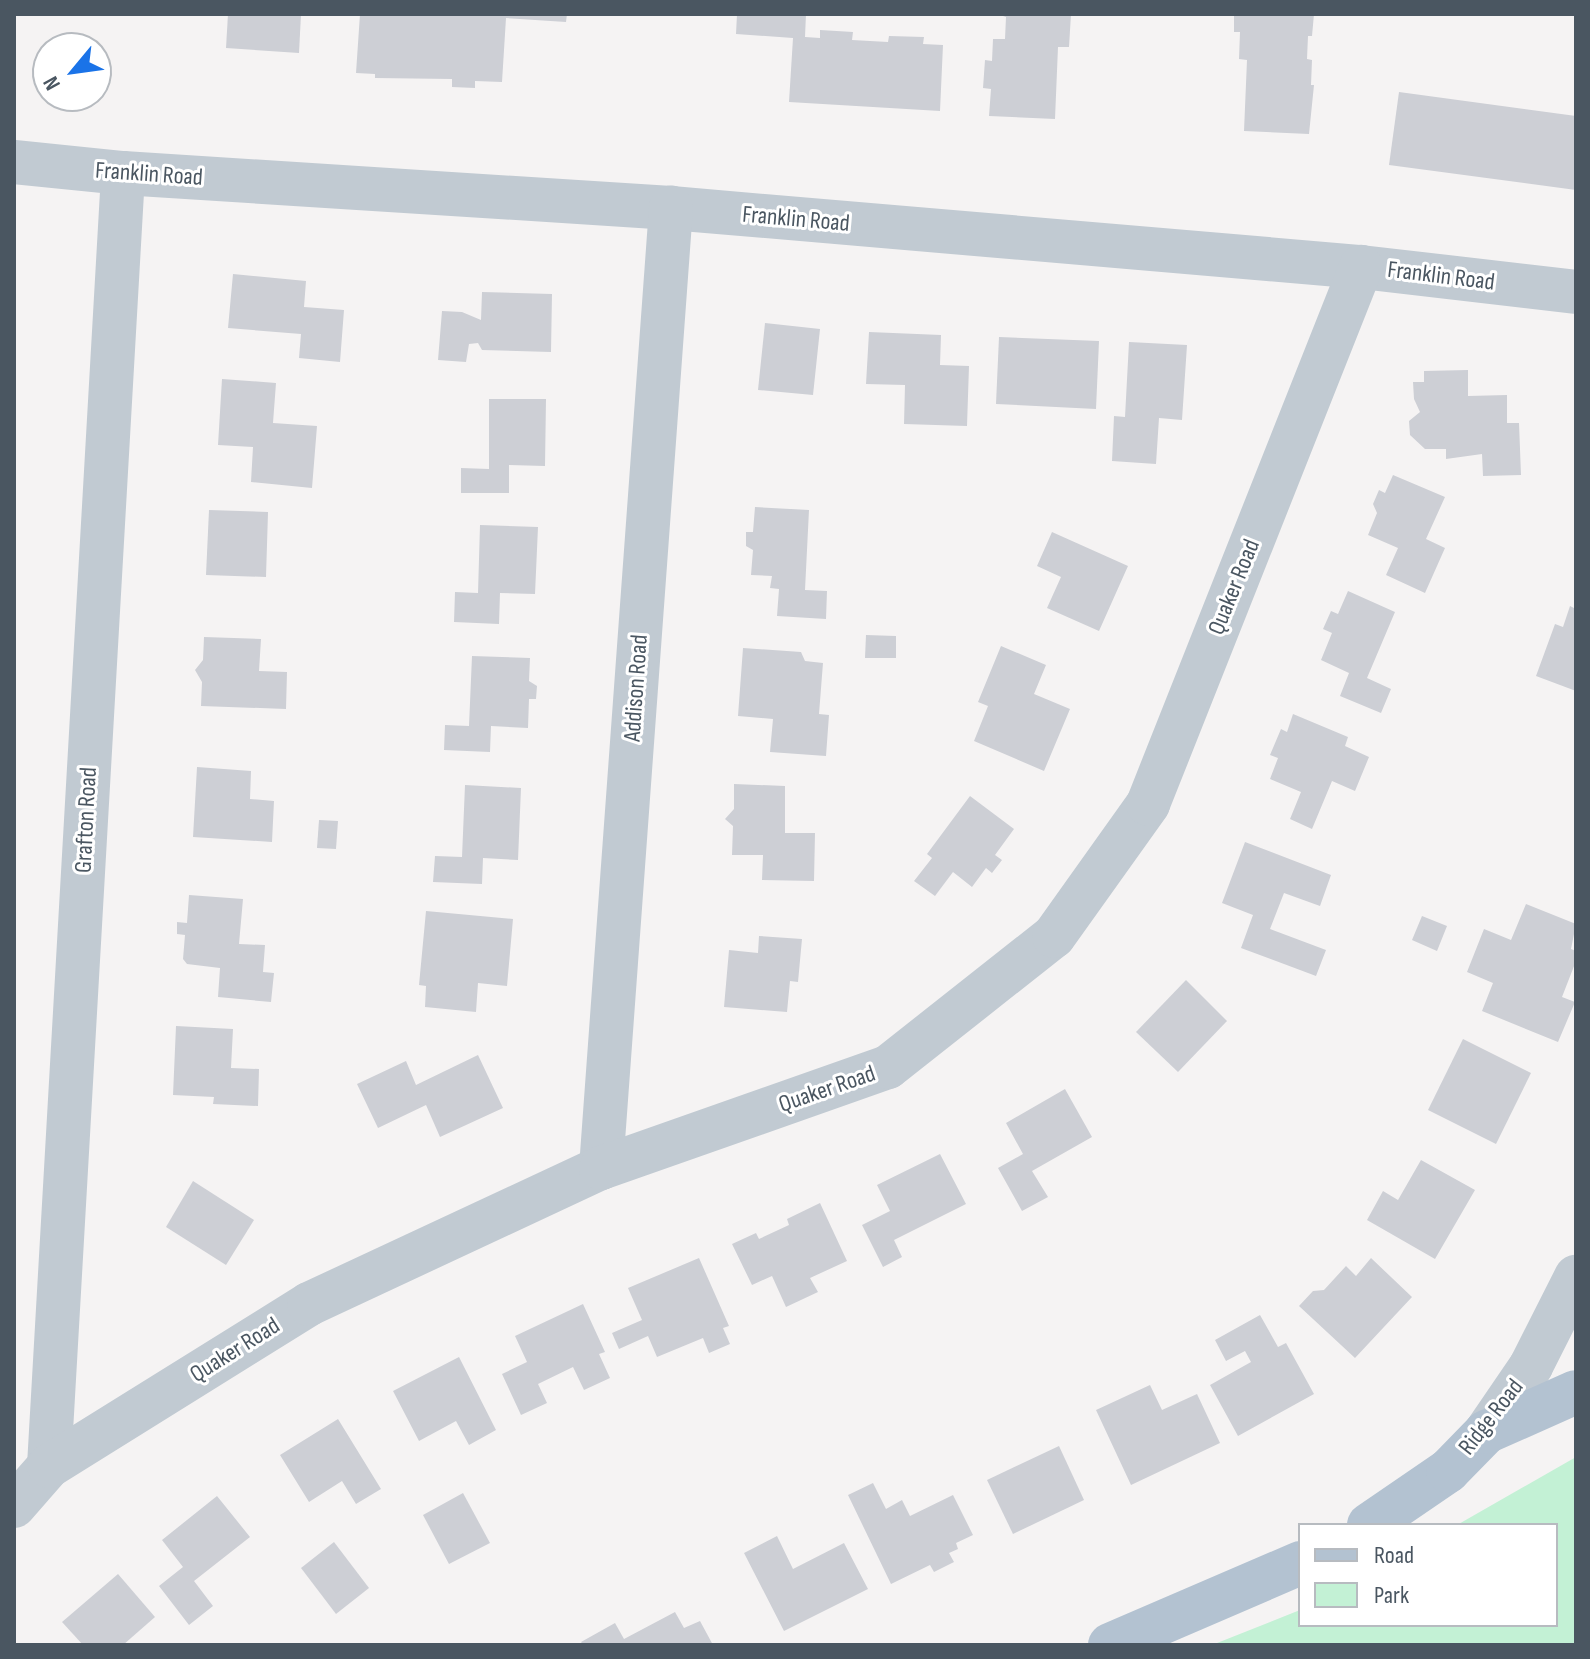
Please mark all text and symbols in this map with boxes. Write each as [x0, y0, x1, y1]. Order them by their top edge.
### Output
north arrow [32, 32, 112, 112]
text: N [38, 71, 67, 95]
street label: Franklin Road [94, 156, 204, 192]
street label: Franklin Road [741, 200, 851, 238]
street label: Franklin Road [1386, 255, 1496, 297]
street label: Quaker Road [1202, 535, 1266, 639]
street label: Addison Road [618, 634, 654, 742]
street label: Grafton Road [69, 766, 103, 874]
street label: Quaker Road [775, 1059, 879, 1119]
street label: Quaker Road [185, 1311, 285, 1389]
street label: Ridge Road [1452, 1373, 1530, 1461]
legend [1298, 1523, 1558, 1627]
text: Road [1374, 1541, 1414, 1570]
text: Park [1374, 1581, 1409, 1610]

